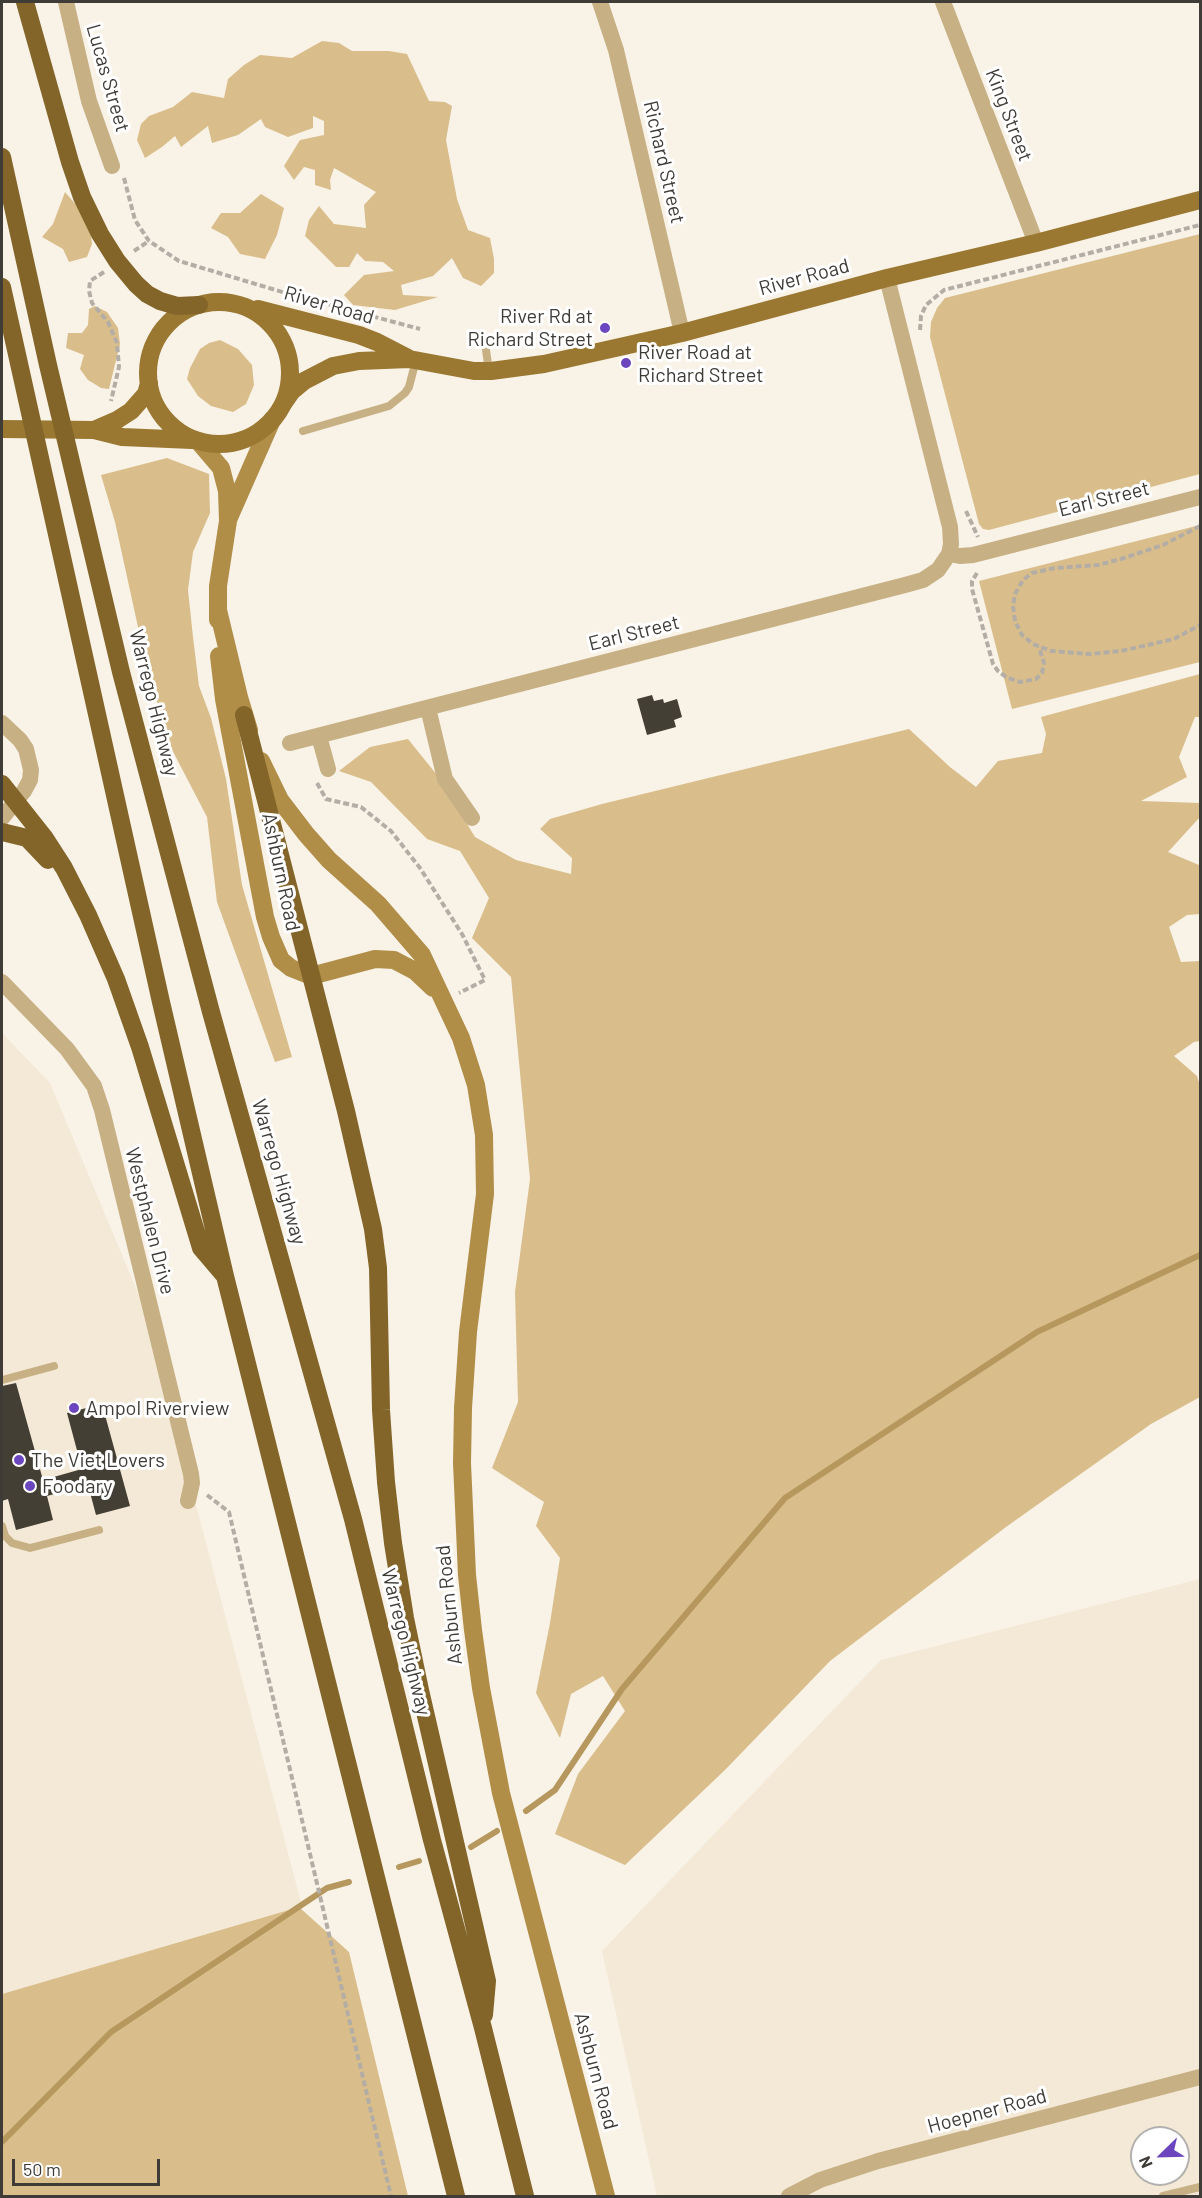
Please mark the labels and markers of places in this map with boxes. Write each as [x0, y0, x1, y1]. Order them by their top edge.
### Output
place label: River Rd at Richard Street [468, 304, 593, 351]
marker: River Rd at Richard Street [598, 321, 612, 335]
place label: River Road at Richard Street [638, 340, 763, 387]
marker: River Road at Richard Street [619, 356, 633, 370]
place label: Ampol Riverview [86, 1396, 229, 1420]
marker: Ampol Riverview [67, 1401, 81, 1415]
place label: The Viet Lovers [31, 1448, 165, 1472]
marker: The Viet Lovers [12, 1453, 26, 1467]
place label: Foodary [42, 1474, 113, 1498]
marker: Foodary [23, 1479, 37, 1493]

